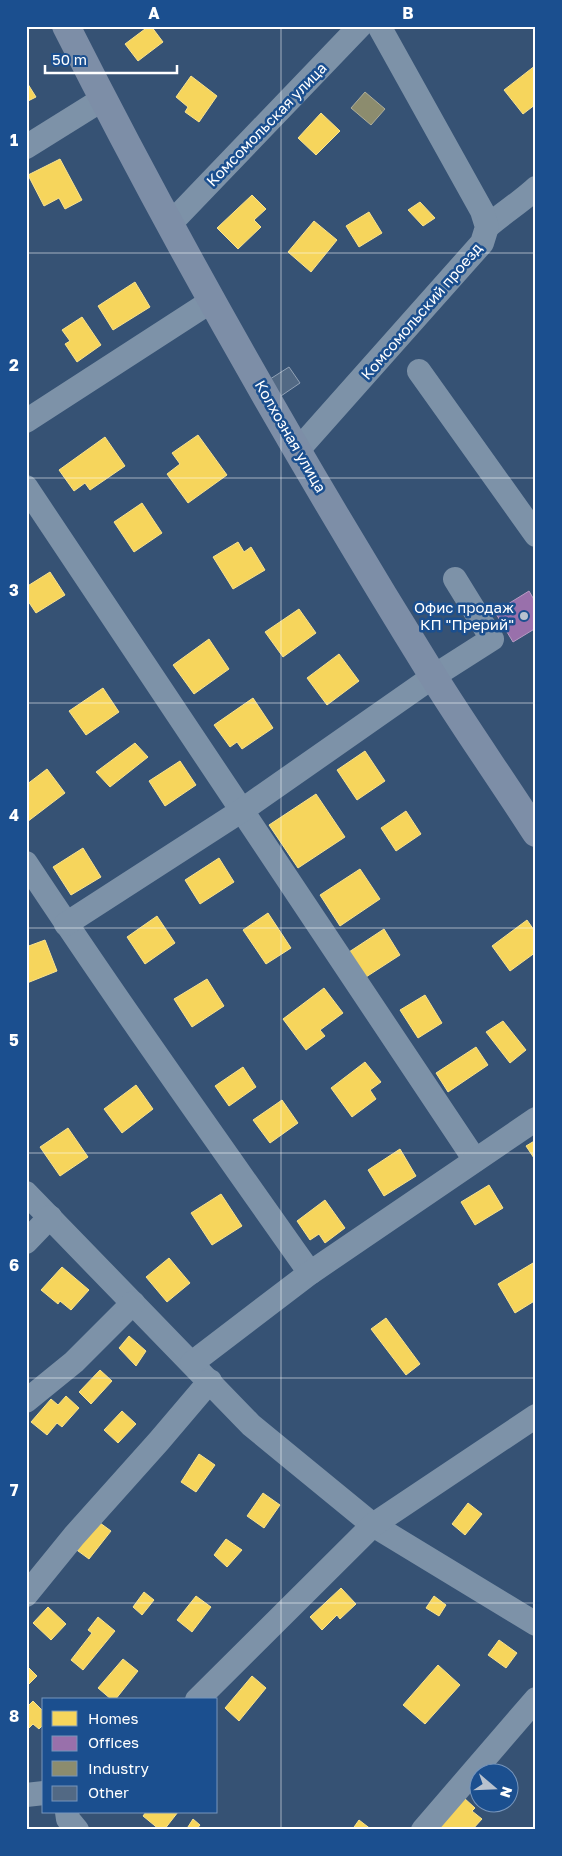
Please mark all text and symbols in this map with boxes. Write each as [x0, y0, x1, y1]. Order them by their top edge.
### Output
text: A [148, 3, 160, 23]
text: B [402, 3, 414, 23]
scale bar [45, 42, 178, 74]
text: 50 m [52, 50, 87, 68]
street label: Комсомольская улица [202, 58, 330, 190]
text: 1 [10, 130, 18, 150]
street label: Комсомольский проезд [357, 239, 485, 383]
text: 2 [9, 355, 19, 375]
street label: Колхозная улица [252, 377, 330, 495]
text: 3 [9, 580, 19, 600]
place label: Офис продаж КП "Прерий" [414, 598, 514, 633]
marker: Офис продаж КП "Прерий" [518, 610, 530, 622]
text: 4 [9, 805, 19, 825]
text: 5 [9, 1030, 19, 1050]
text: 6 [9, 1255, 19, 1275]
text: 7 [10, 1480, 19, 1500]
legend [42, 1698, 218, 1814]
text: 8 [9, 1706, 19, 1726]
text: Homes [88, 1709, 138, 1727]
text: Offices [88, 1733, 139, 1751]
text: Industry [88, 1759, 149, 1777]
north arrow [470, 1764, 520, 1814]
text: Other [88, 1783, 129, 1801]
text: N [497, 1785, 517, 1800]

